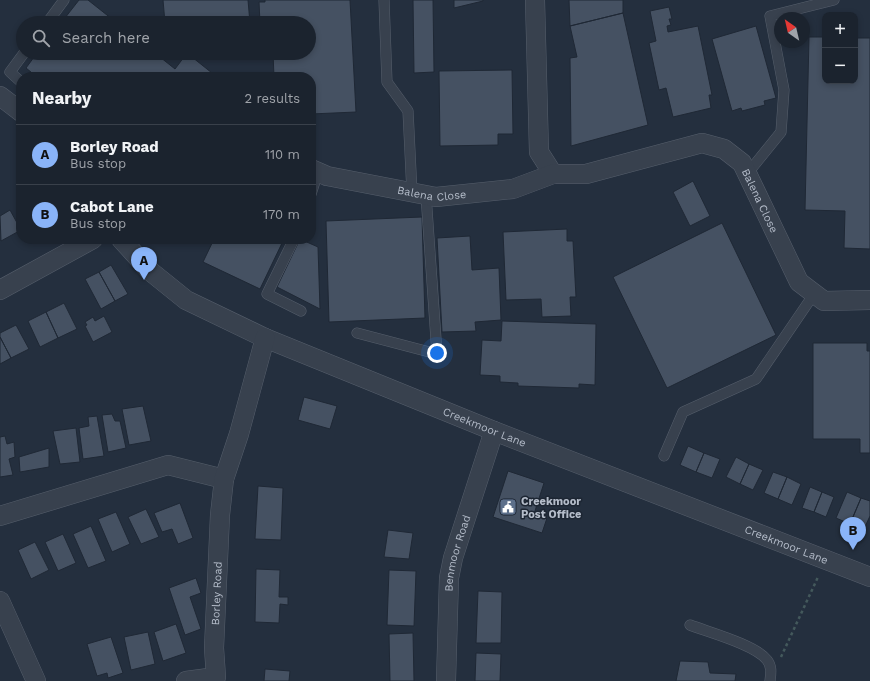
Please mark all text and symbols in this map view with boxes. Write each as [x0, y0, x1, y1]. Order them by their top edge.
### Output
north arrow [774, 12, 810, 48]
map controls [822, 12, 858, 84]
button: + [822, 12, 858, 48]
search box [16, 16, 316, 60]
icon: search [30, 27, 52, 49]
text: Search here [62, 29, 150, 47]
button: − [822, 48, 858, 84]
text: Nearby [32, 88, 91, 108]
text: 2 results [245, 91, 300, 106]
text: Borley Road [70, 138, 159, 156]
text: A [41, 147, 49, 162]
text: 110 m [265, 147, 300, 162]
text: Bus stop [70, 156, 126, 171]
street label: Balena Close [739, 167, 780, 235]
street label: Balena Close [396, 184, 467, 204]
text: Cabot Lane [70, 198, 154, 216]
text: B [41, 207, 49, 222]
text: 170 m [263, 207, 300, 222]
text: Bus stop [70, 216, 126, 231]
pin: A [131, 247, 157, 280]
your location [427, 343, 447, 363]
street label: Creekmoor Lane [441, 405, 528, 450]
place label: Creekmoor Post Office [521, 495, 581, 521]
public building icon: Creekmoor Post Office [498, 497, 518, 517]
street label: Benmoor Road [443, 513, 474, 592]
pin: B [840, 517, 866, 550]
street label: Creekmoor Lane [743, 523, 830, 567]
street label: Borley Road [209, 561, 225, 626]

